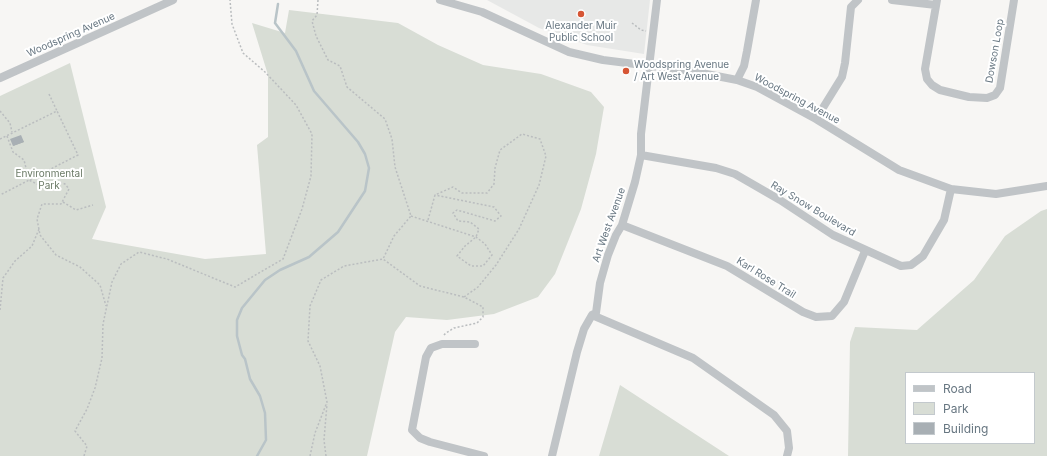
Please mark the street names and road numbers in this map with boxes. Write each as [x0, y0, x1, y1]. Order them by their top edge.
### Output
street label: Woodspring Avenue [25, 10, 117, 60]
street label: Dowson Loop [983, 18, 1007, 84]
street label: Woodspring Avenue [752, 71, 842, 127]
street label: Ray Snow Boulevard [768, 179, 858, 239]
street label: Art West Avenue [590, 186, 628, 264]
street label: Karl Rose Trail [734, 255, 798, 301]

